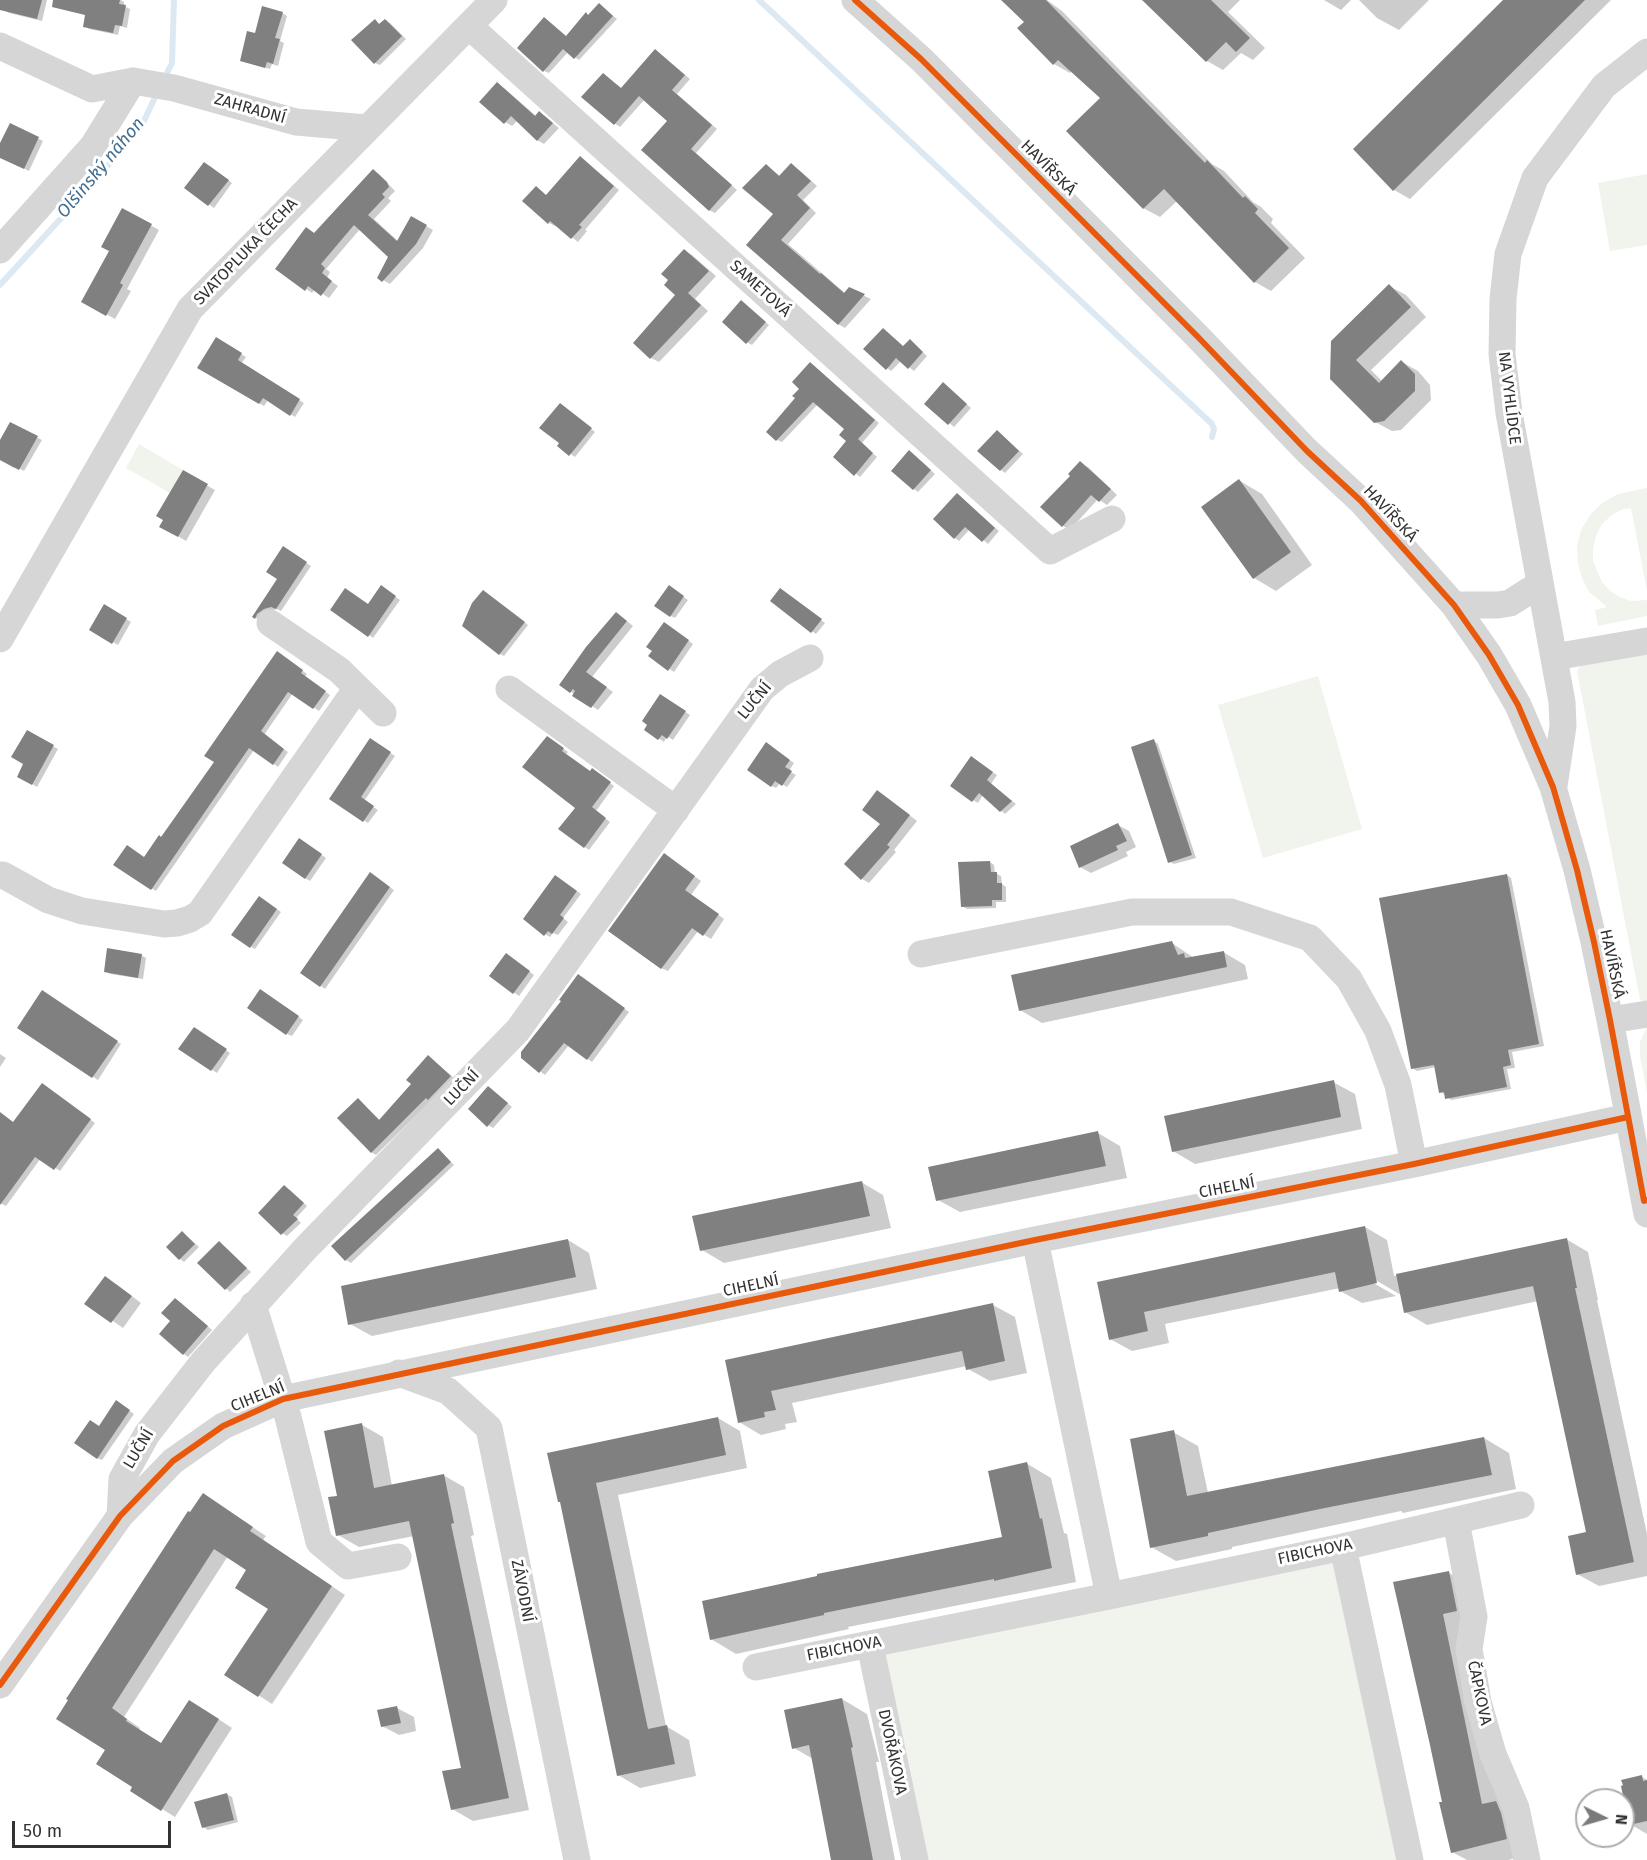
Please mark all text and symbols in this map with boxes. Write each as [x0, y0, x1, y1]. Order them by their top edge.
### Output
street label: ZAHRADNÍ [212, 90, 288, 128]
water label: Olšinský náhon [53, 113, 149, 223]
street label: HAVÍŘSKÁ [1016, 136, 1080, 200]
street label: SVATOPLUKA ČECHA [190, 195, 302, 309]
street label: SAMETOVÁ [726, 257, 794, 321]
street label: NA VYHLÍDCE [1494, 350, 1524, 446]
street label: HAVÍŘSKÁ [1359, 482, 1421, 546]
street label: LUČNÍ [734, 678, 776, 724]
street label: HAVÍŘSKÁ [1595, 928, 1629, 1000]
street label: LUČNÍ [440, 1066, 484, 1110]
street label: CIHELNÍ [1197, 1173, 1257, 1203]
street label: CIHELNÍ [721, 1271, 781, 1301]
street label: CIHELNÍ [228, 1377, 288, 1417]
street label: LUČNÍ [120, 1426, 158, 1472]
street label: FIBICHOVA [1276, 1535, 1354, 1569]
street label: ZÁVODNÍ [507, 1558, 537, 1624]
street label: FIBICHOVA [805, 1632, 883, 1666]
street label: ČAPKOVA [1463, 1659, 1495, 1727]
street label: DVOŘÁKOVA [874, 1707, 910, 1797]
north arrow [1575, 1788, 1635, 1848]
scale bar [15, 1809, 174, 1847]
text: N [1612, 1813, 1631, 1826]
text: 50 m [23, 1820, 62, 1842]

